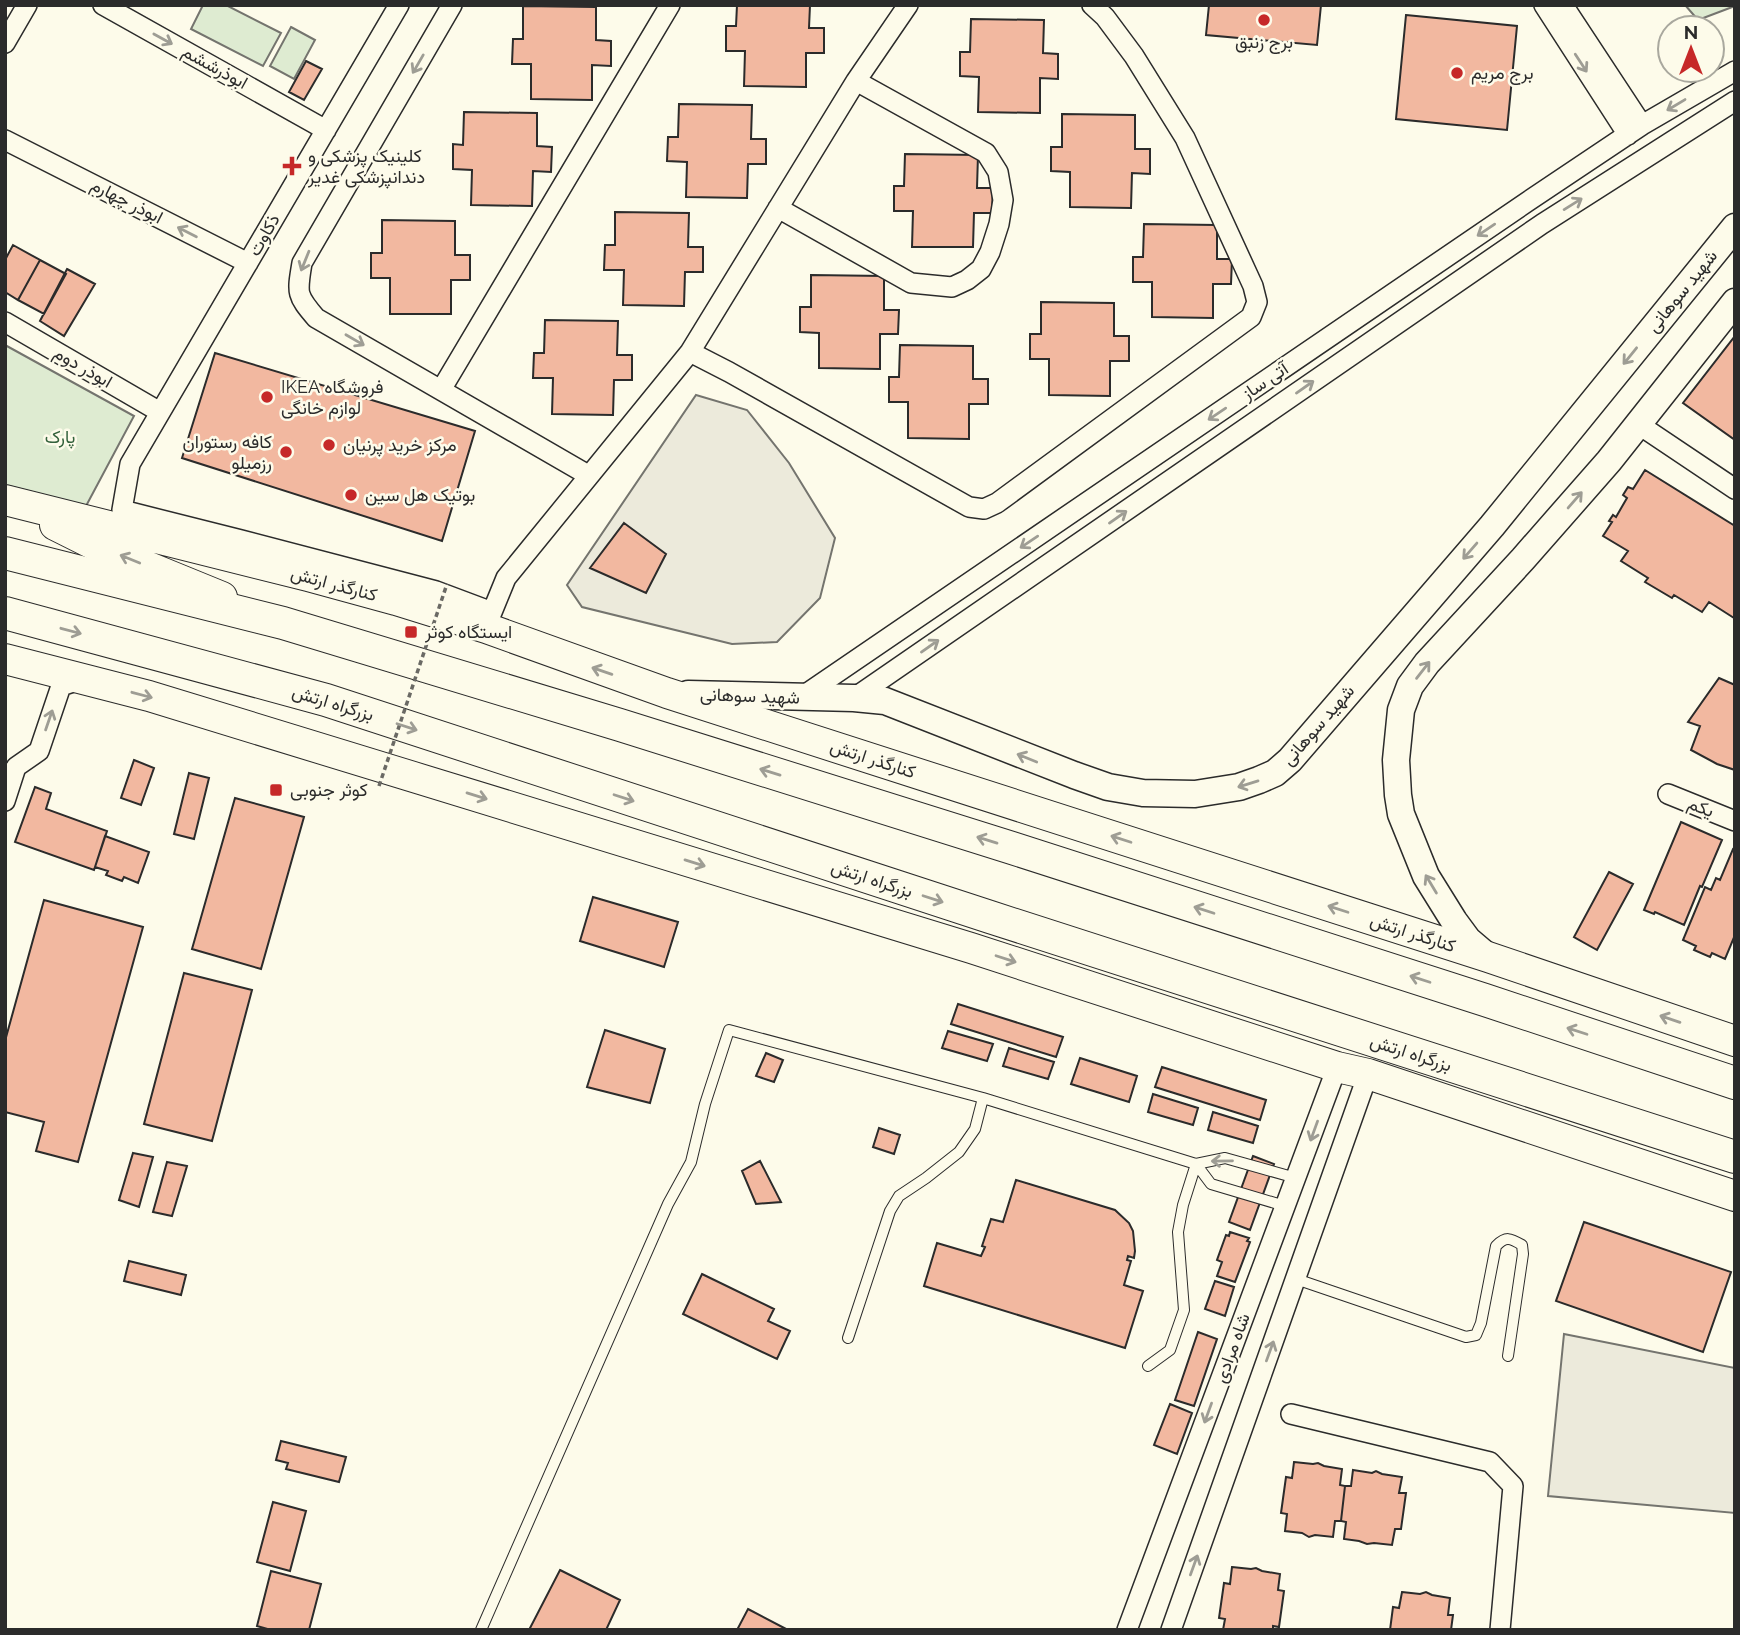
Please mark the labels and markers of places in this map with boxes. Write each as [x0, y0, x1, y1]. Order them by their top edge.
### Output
marker: برج زنبق [1256, 12, 1272, 28]
place label: برج زنبق [1235, 31, 1293, 54]
place label: برج مریم [1471, 62, 1533, 85]
marker: برج مریم [1449, 65, 1465, 81]
place label: کلینیک پزشکی و دندانپزشکی غدیر [307, 145, 425, 189]
marker: کلینیک پزشکی و دندانپزشکی غدیر [282, 156, 302, 176]
place label: IKEA فروشگاه لوازم خانگی [281, 376, 384, 420]
marker: IKEA فروشگاه لوازم خانگی [259, 389, 275, 405]
place label: کافه رستوران رزمیلو [182, 431, 272, 474]
place label: مرکز خرید پرنیان [343, 434, 457, 457]
marker: مرکز خرید پرنیان [321, 437, 337, 453]
marker: کافه رستوران رزمیلو [278, 444, 294, 460]
place label: بوتیک هل سین [365, 484, 475, 506]
marker: بوتیک هل سین [343, 487, 359, 503]
place label: ایستگاه کوثر [424, 621, 512, 643]
marker: ایستگاه کوثر [403, 624, 419, 640]
place label: کوثر جنوبی [290, 779, 368, 801]
marker: کوثر جنوبی [268, 782, 284, 798]

